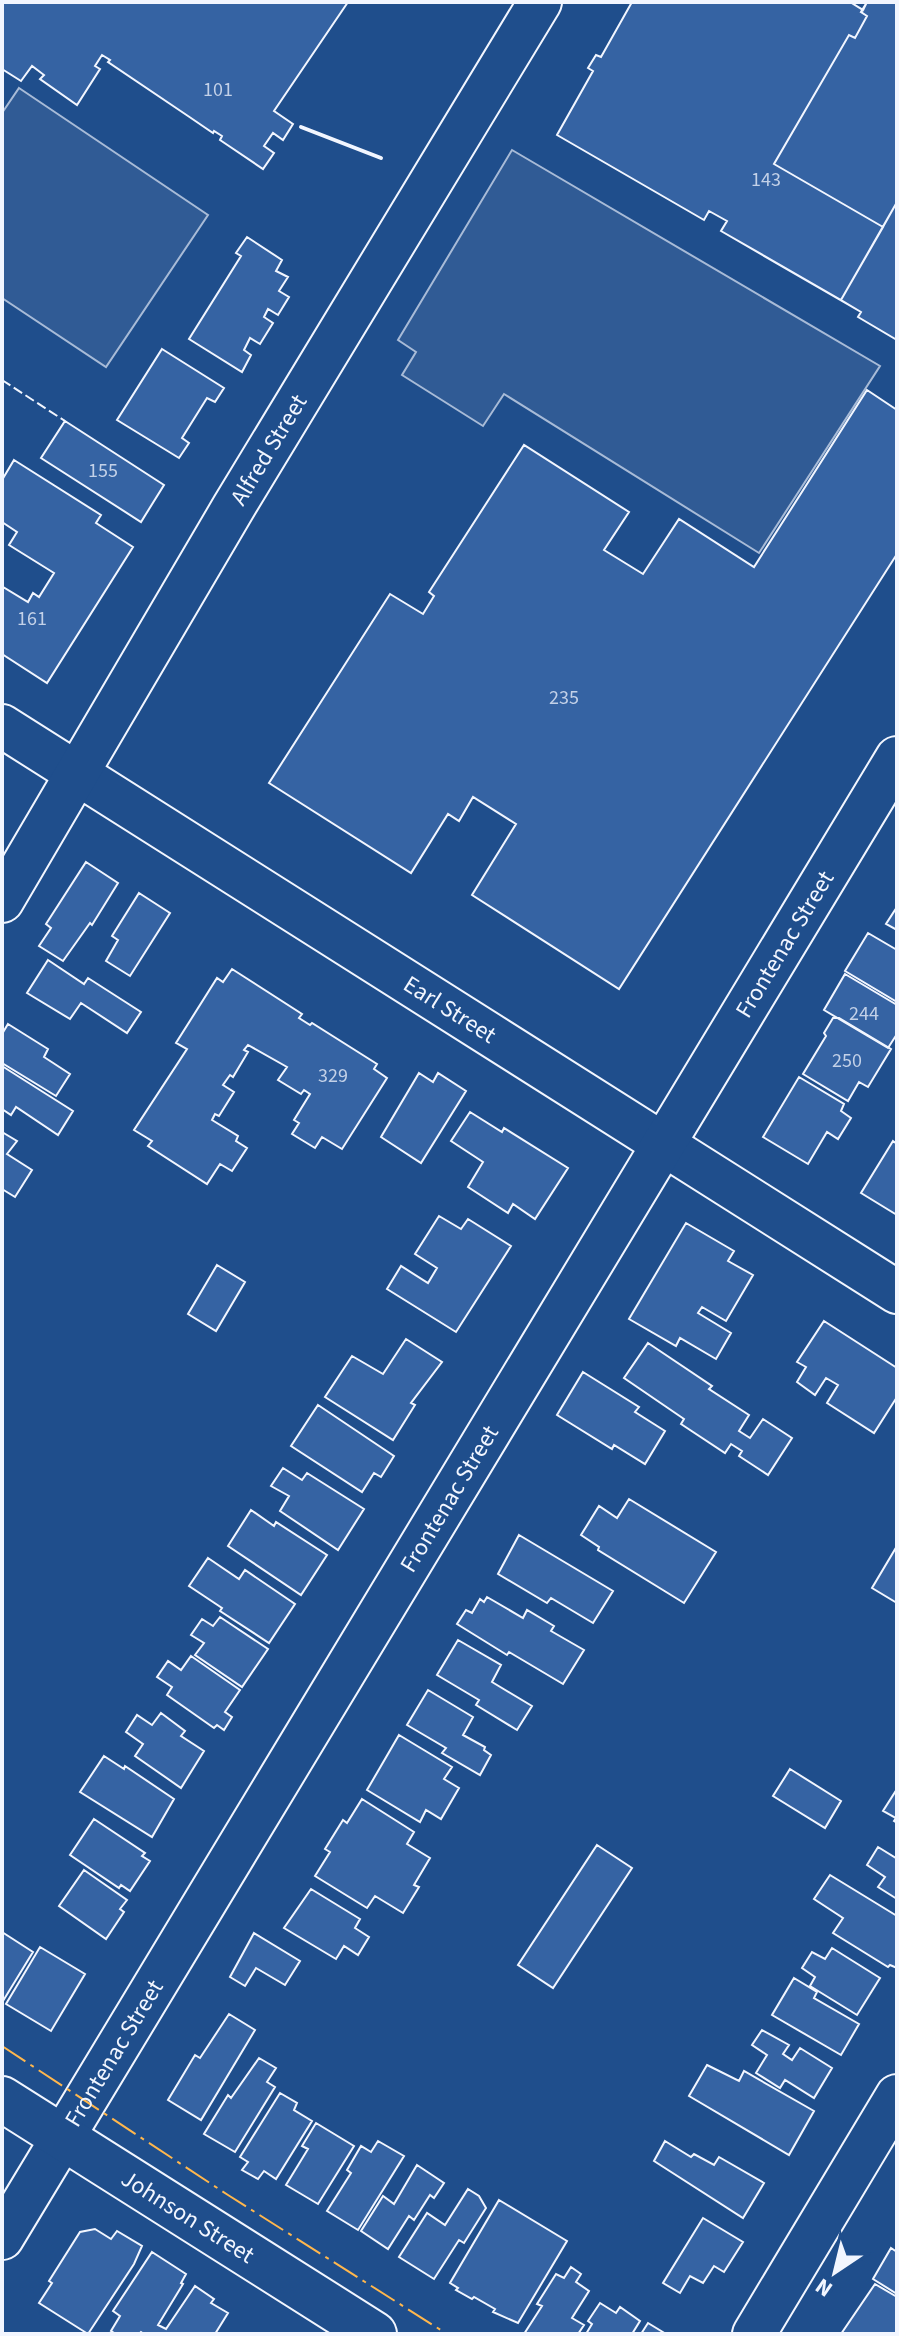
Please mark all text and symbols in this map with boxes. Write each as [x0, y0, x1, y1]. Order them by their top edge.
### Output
house number: 101 [203, 76, 233, 104]
house number: 143 [751, 166, 781, 194]
street label: Alfred Street [221, 387, 316, 512]
house number: 155 [88, 457, 118, 485]
house number: 161 [17, 605, 47, 633]
house number: 235 [549, 684, 579, 712]
street label: Frontenac Street [726, 864, 842, 1024]
street label: Earl Street [397, 967, 503, 1052]
house number: 244 [849, 1000, 879, 1028]
house number: 250 [832, 1047, 862, 1075]
house number: 329 [318, 1062, 348, 1090]
street label: Frontenac Street [391, 1418, 507, 1579]
street label: Frontenac Street [56, 1973, 172, 2133]
street label: Johnson Street [114, 2161, 262, 2272]
north arrow [795, 2232, 875, 2312]
text: N [809, 2270, 839, 2305]

